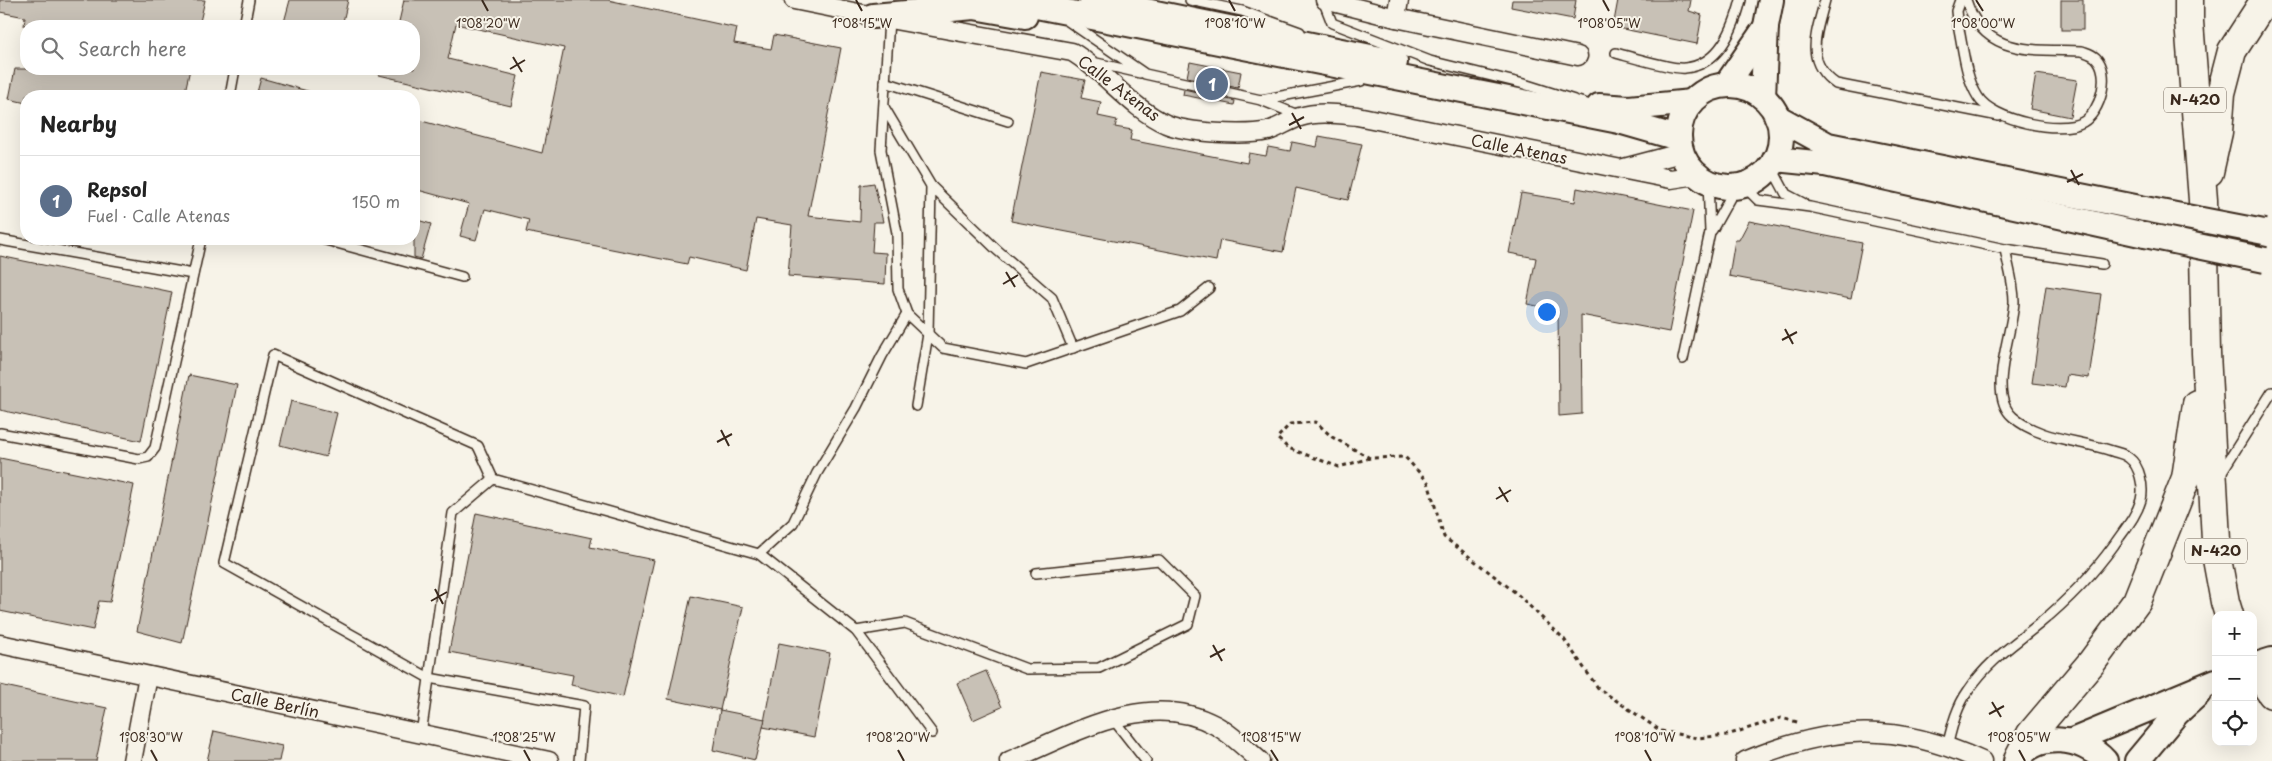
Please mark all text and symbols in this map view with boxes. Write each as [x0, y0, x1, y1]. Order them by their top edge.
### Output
text: 1°08'20"W [456, 14, 521, 32]
text: 1°08'15"W [832, 14, 893, 32]
text: 1°08'10"W [1204, 14, 1266, 32]
text: 1°08'05"W [1577, 14, 1641, 32]
text: 1°08'00"W [1951, 14, 2016, 32]
search box [20, 20, 420, 75]
icon: search [38, 34, 66, 62]
text: Search here [78, 34, 187, 62]
street label: Calle Atenas [1073, 48, 1166, 126]
pin: 1 [1196, 65, 1228, 103]
road number: N-420 [2164, 88, 2226, 112]
text: Nearby [40, 107, 117, 139]
street label: Calle Atenas [1469, 127, 1569, 169]
text: Repsol [87, 175, 147, 203]
text: 1 [52, 189, 60, 213]
text: 150 m [352, 189, 400, 213]
text: Fuel · Calle Atenas [87, 203, 230, 227]
your location [1534, 299, 1560, 325]
road number: N-420 [2185, 538, 2247, 564]
map controls [2212, 611, 2257, 746]
button: + [2212, 611, 2257, 656]
button: − [2212, 656, 2257, 701]
street label: Calle Berlín [229, 681, 322, 723]
button: locate [2212, 701, 2257, 746]
text: 1°08'30"W [119, 728, 183, 746]
text: 1°08'25"W [493, 728, 556, 746]
text: 1°08'20"W [866, 728, 931, 746]
text: 1°08'15"W [1241, 728, 1302, 746]
text: 1°08'10"W [1614, 728, 1676, 746]
text: 1°08'05"W [1987, 728, 2051, 746]

